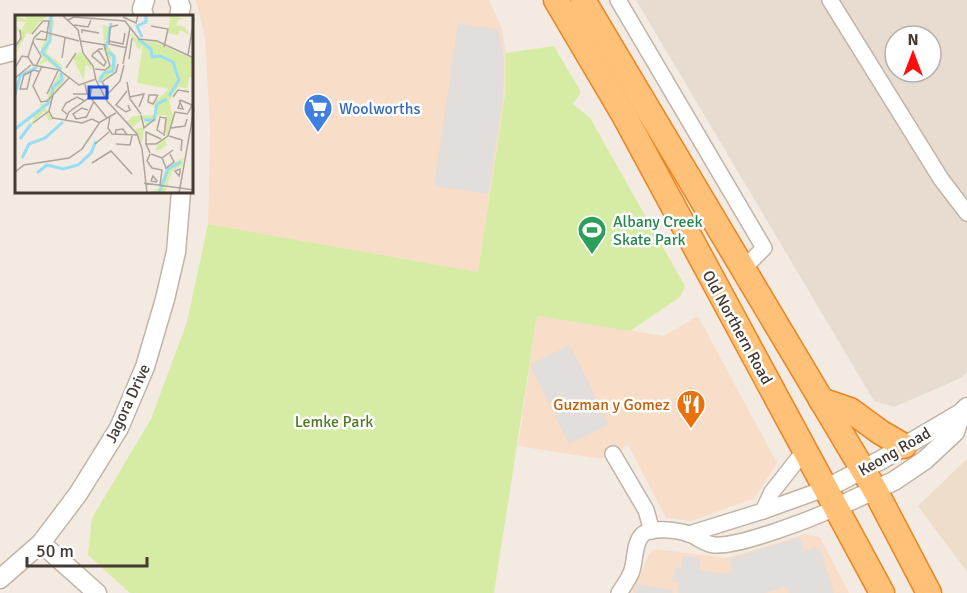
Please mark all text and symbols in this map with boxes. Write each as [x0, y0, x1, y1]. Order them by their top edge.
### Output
inset map [15, 15, 194, 194]
north arrow [883, 24, 943, 84]
text: N [907, 30, 919, 50]
supermarket icon: Woolworths [302, 92, 334, 134]
place label: Woolworths [339, 99, 420, 119]
place label: Albany Creek Skate Park [613, 212, 703, 250]
sports icon: Albany Creek Skate Park [576, 214, 608, 256]
street label: Old Northern Road [698, 267, 777, 388]
street label: Jagora Drive [101, 361, 155, 446]
restaurant icon: Guzman y Gomez [675, 388, 707, 430]
place label: Guzman y Gomez [553, 395, 670, 415]
park label: Lemke Park [295, 412, 373, 432]
street label: Keong Road [855, 423, 934, 481]
scale bar [27, 530, 147, 568]
text: 50 m [36, 540, 74, 562]

